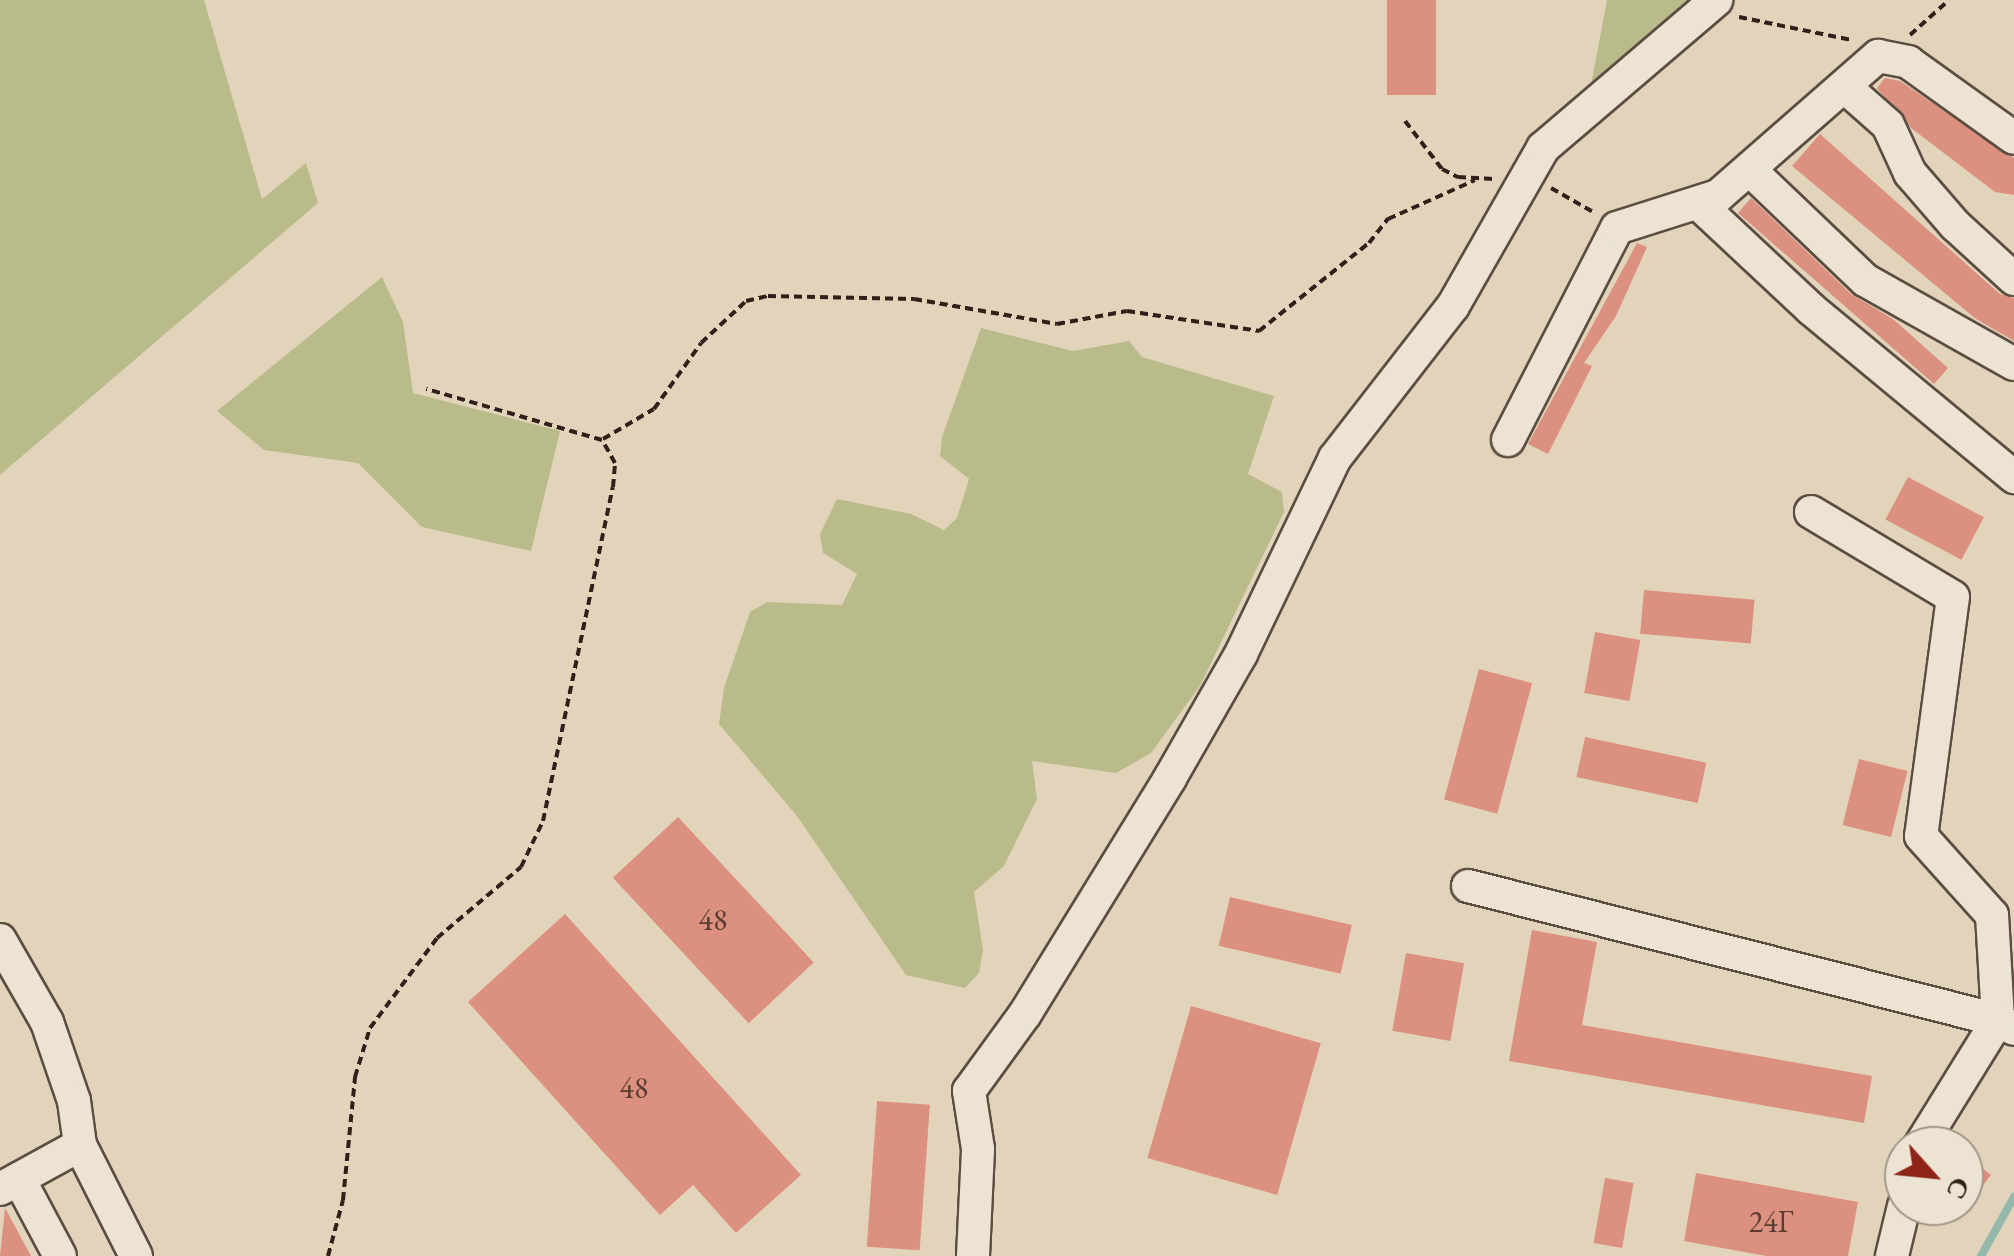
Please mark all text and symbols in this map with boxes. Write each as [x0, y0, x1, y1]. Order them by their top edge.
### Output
house number: 48 [699, 902, 727, 938]
house number: 48 [620, 1070, 648, 1106]
north arrow [1884, 1126, 1984, 1226]
text: С [1938, 1172, 1979, 1206]
house number: 24Г [1749, 1204, 1793, 1240]

